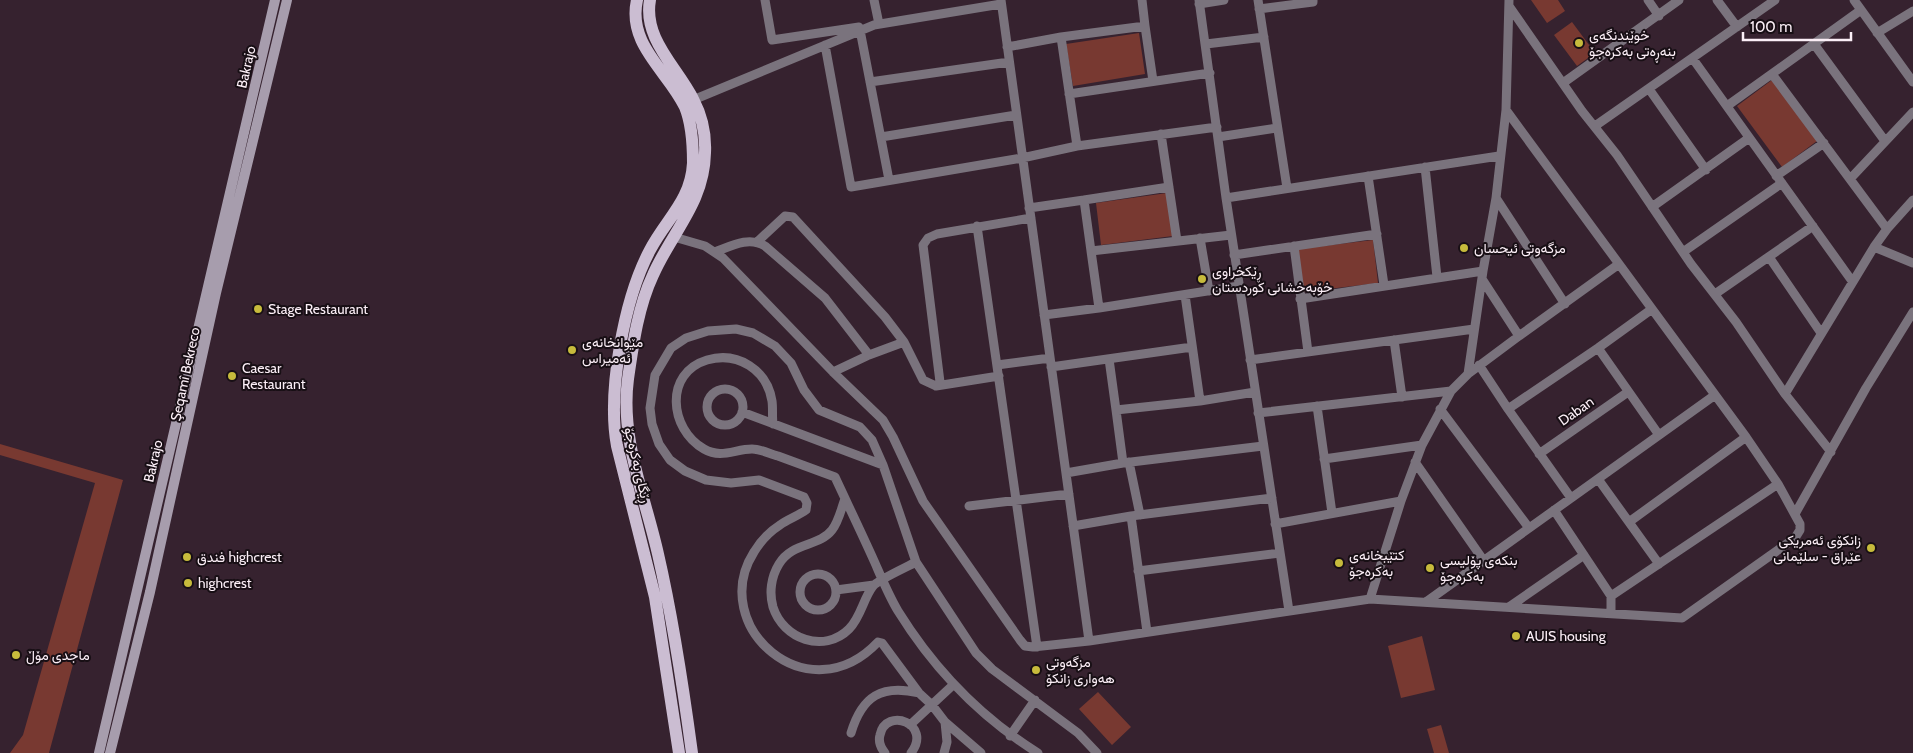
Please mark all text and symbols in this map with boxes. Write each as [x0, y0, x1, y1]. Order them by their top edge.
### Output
scale bar [1743, 10, 1850, 42]
text: 100 m [1750, 18, 1792, 36]
place label: خوێندنگەی بنەڕەتی بەکرەجۆ [1589, 26, 1676, 63]
marker: خوێندنگەی بنەڕەتی بەکرەجۆ [1573, 37, 1585, 49]
street label: Bakrajo [232, 44, 260, 90]
place label: مزگەوتی ئیحسان [1474, 239, 1566, 257]
marker: مزگەوتی ئیحسان [1458, 242, 1470, 254]
place label: ڕێکخراوی خۆبەخشانی کوردستان [1212, 262, 1332, 296]
marker: ڕێکخراوی خۆبەخشانی کوردستان [1196, 273, 1208, 285]
place label: Stage Restaurant [268, 300, 368, 318]
marker: Stage Restaurant [252, 303, 264, 315]
street label: Şeqamî Bekreco [166, 325, 204, 423]
place label: مێوانخانەی ئەمیراس [582, 333, 643, 367]
marker: مێوانخانەی ئەمیراس [566, 344, 578, 356]
place label: Caesar Restaurant [242, 359, 306, 393]
marker: Caesar Restaurant [226, 370, 238, 382]
street label: Daban [1555, 392, 1597, 430]
street label: ڕێگای بەکرەجۆ [618, 425, 655, 505]
street label: Bakrajo [139, 438, 167, 484]
place label: زانکۆی ئەمریکی عێراق - سلێمانی [1773, 531, 1861, 565]
marker: زانکۆی ئەمریکی عێراق - سلێمانی [1865, 542, 1877, 554]
place label: کتێبخانەی بەکرەجۆ [1349, 546, 1405, 580]
place label: فندق highcrest [197, 548, 282, 566]
marker: فندق highcrest [181, 551, 193, 563]
place label: بنکەی پۆلیسی بەکرەجۆ [1440, 551, 1518, 585]
marker: کتێبخانەی بەکرەجۆ [1333, 557, 1345, 569]
marker: بنکەی پۆلیسی بەکرەجۆ [1424, 562, 1436, 574]
place label: highcrest [198, 574, 252, 592]
marker: highcrest [182, 577, 194, 589]
place label: AUIS housing [1526, 627, 1607, 645]
marker: AUIS housing [1510, 630, 1522, 642]
place label: ماجدی مۆڵ [26, 646, 90, 665]
marker: ماجدی مۆڵ [10, 649, 22, 661]
place label: مزگەوتی هەواری زانکۆ [1046, 653, 1115, 687]
marker: مزگەوتی هەواری زانکۆ [1030, 664, 1042, 676]

